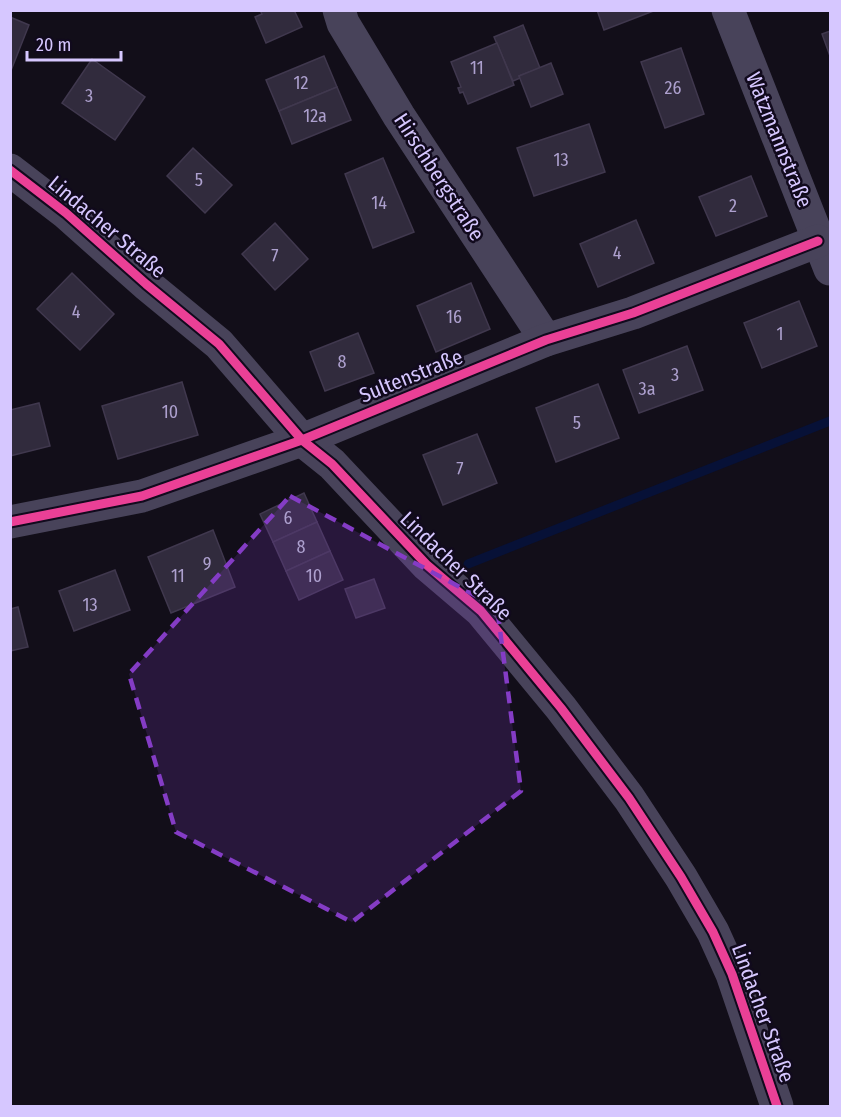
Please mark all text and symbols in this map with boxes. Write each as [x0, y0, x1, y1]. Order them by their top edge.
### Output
scale bar [27, 24, 122, 62]
text: 20 m [36, 34, 71, 56]
house number: 11 [470, 57, 484, 79]
street label: Watzmannstraße [740, 69, 818, 211]
house number: 12 [294, 72, 309, 94]
house number: 26 [665, 77, 682, 99]
house number: 3 [85, 85, 93, 107]
house number: 12a [303, 105, 327, 127]
street label: Hirschbergstraße [388, 108, 490, 246]
house number: 13 [553, 149, 569, 171]
house number: 5 [195, 169, 203, 191]
street label: Lindacher Straße [43, 170, 171, 284]
house number: 14 [371, 192, 387, 214]
house number: 2 [729, 195, 737, 217]
house number: 4 [613, 242, 622, 264]
house number: 7 [271, 245, 279, 267]
house number: 4 [72, 301, 81, 323]
house number: 16 [446, 306, 462, 328]
house number: 1 [776, 323, 784, 345]
street label: Sultenstraße [355, 343, 467, 409]
house number: 8 [338, 351, 347, 373]
house number: 3 [671, 364, 679, 386]
house number: 3a [639, 378, 656, 400]
house number: 10 [162, 401, 178, 423]
house number: 5 [573, 412, 581, 434]
house number: 7 [456, 458, 464, 480]
street label: Lindacher Straße [395, 506, 517, 626]
house number: 6 [284, 507, 293, 529]
house number: 8 [297, 536, 306, 558]
house number: 9 [203, 553, 211, 575]
house number: 11 [171, 565, 185, 587]
house number: 10 [306, 565, 322, 587]
house number: 13 [82, 594, 98, 616]
street label: Lindacher Straße [726, 940, 800, 1086]

